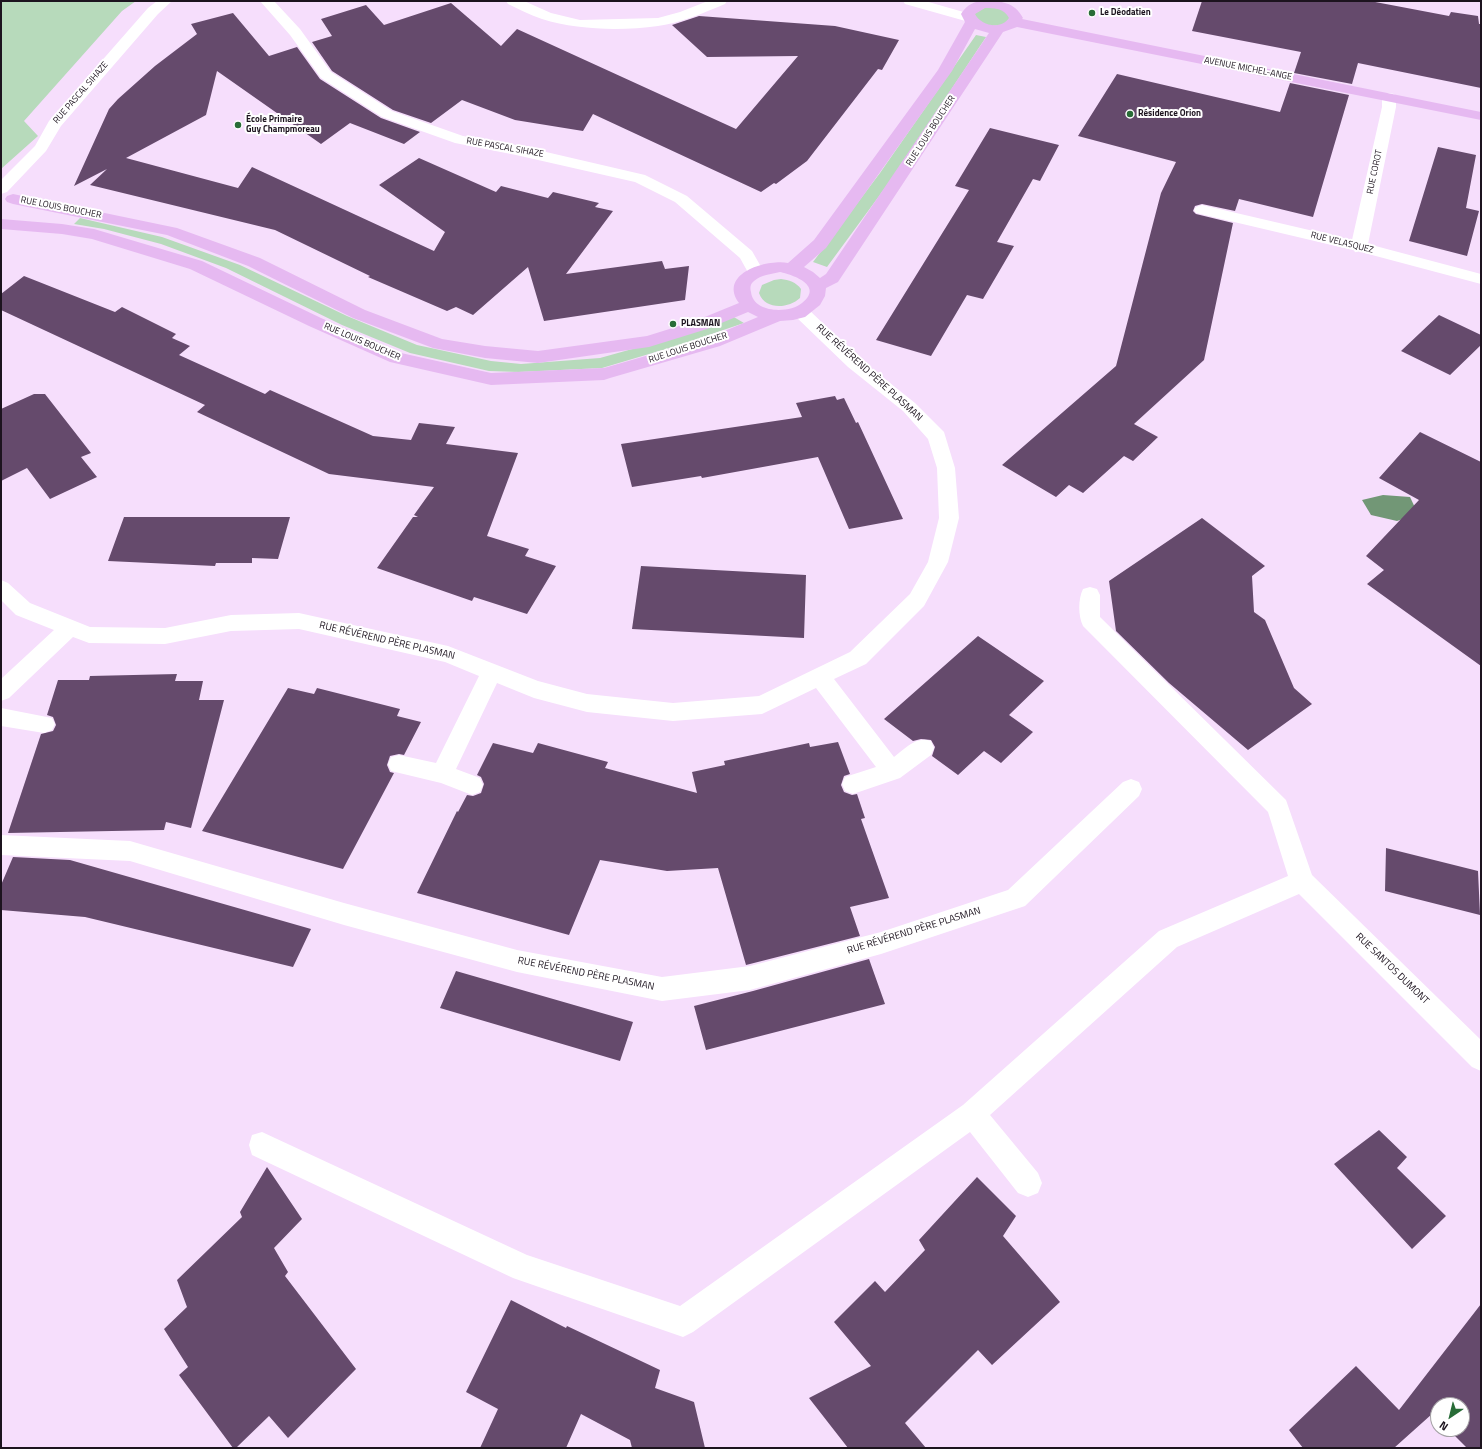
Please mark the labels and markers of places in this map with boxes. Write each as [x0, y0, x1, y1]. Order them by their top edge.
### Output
marker: Le Déodatien [1087, 8, 1097, 18]
place label: Le Déodatien [1100, 8, 1151, 18]
marker: Résidence Orion [1125, 109, 1135, 119]
place label: Résidence Orion [1138, 109, 1201, 119]
place label: École Primaire Guy Champmoreau [246, 115, 320, 136]
marker: École Primaire Guy Champmoreau [233, 120, 243, 130]
marker: PLASMAN [668, 319, 678, 329]
place label: PLASMAN [681, 319, 720, 329]

